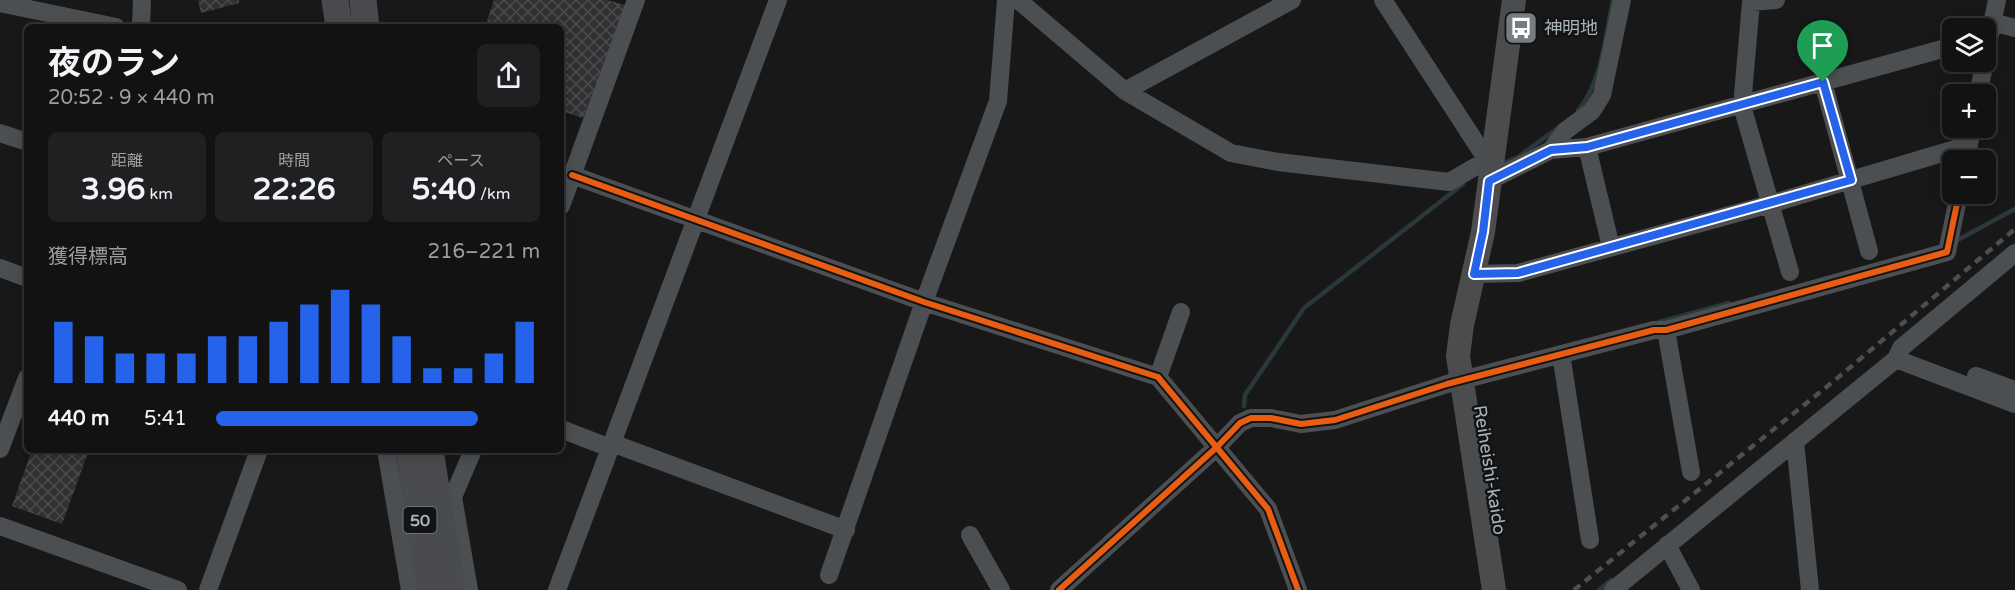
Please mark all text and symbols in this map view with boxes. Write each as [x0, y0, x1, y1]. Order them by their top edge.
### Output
bus stop icon: 神明地 [1503, 10, 1539, 46]
place label: 神明地 [1544, 17, 1598, 39]
map controls [1942, 18, 1996, 204]
button: layers [1942, 18, 1996, 72]
pin [1797, 20, 1848, 82]
icon: arrive [1806, 29, 1839, 62]
text: 夜のラン [48, 44, 180, 83]
button: share [477, 44, 540, 107]
button: + [1942, 84, 1996, 138]
text: 20:52 · 9 × 440 m [48, 86, 215, 110]
button: − [1942, 150, 1996, 204]
text: 距離 [111, 151, 143, 171]
text: 時間 [278, 151, 310, 171]
text: ペース [437, 151, 485, 171]
text: 3.96 [81, 171, 145, 208]
text: 22:26 [252, 171, 336, 208]
text: 5:40 [412, 171, 476, 208]
text: km [145, 184, 173, 204]
text: /km [476, 184, 510, 204]
text: 216–221 m [427, 240, 540, 264]
text: 獲得標高 [48, 245, 128, 269]
street label: Reiheishi-kaido [1469, 404, 1511, 537]
text: 440 m [48, 407, 109, 431]
text: 5:41 [144, 407, 187, 431]
road number: 50 [404, 507, 436, 533]

